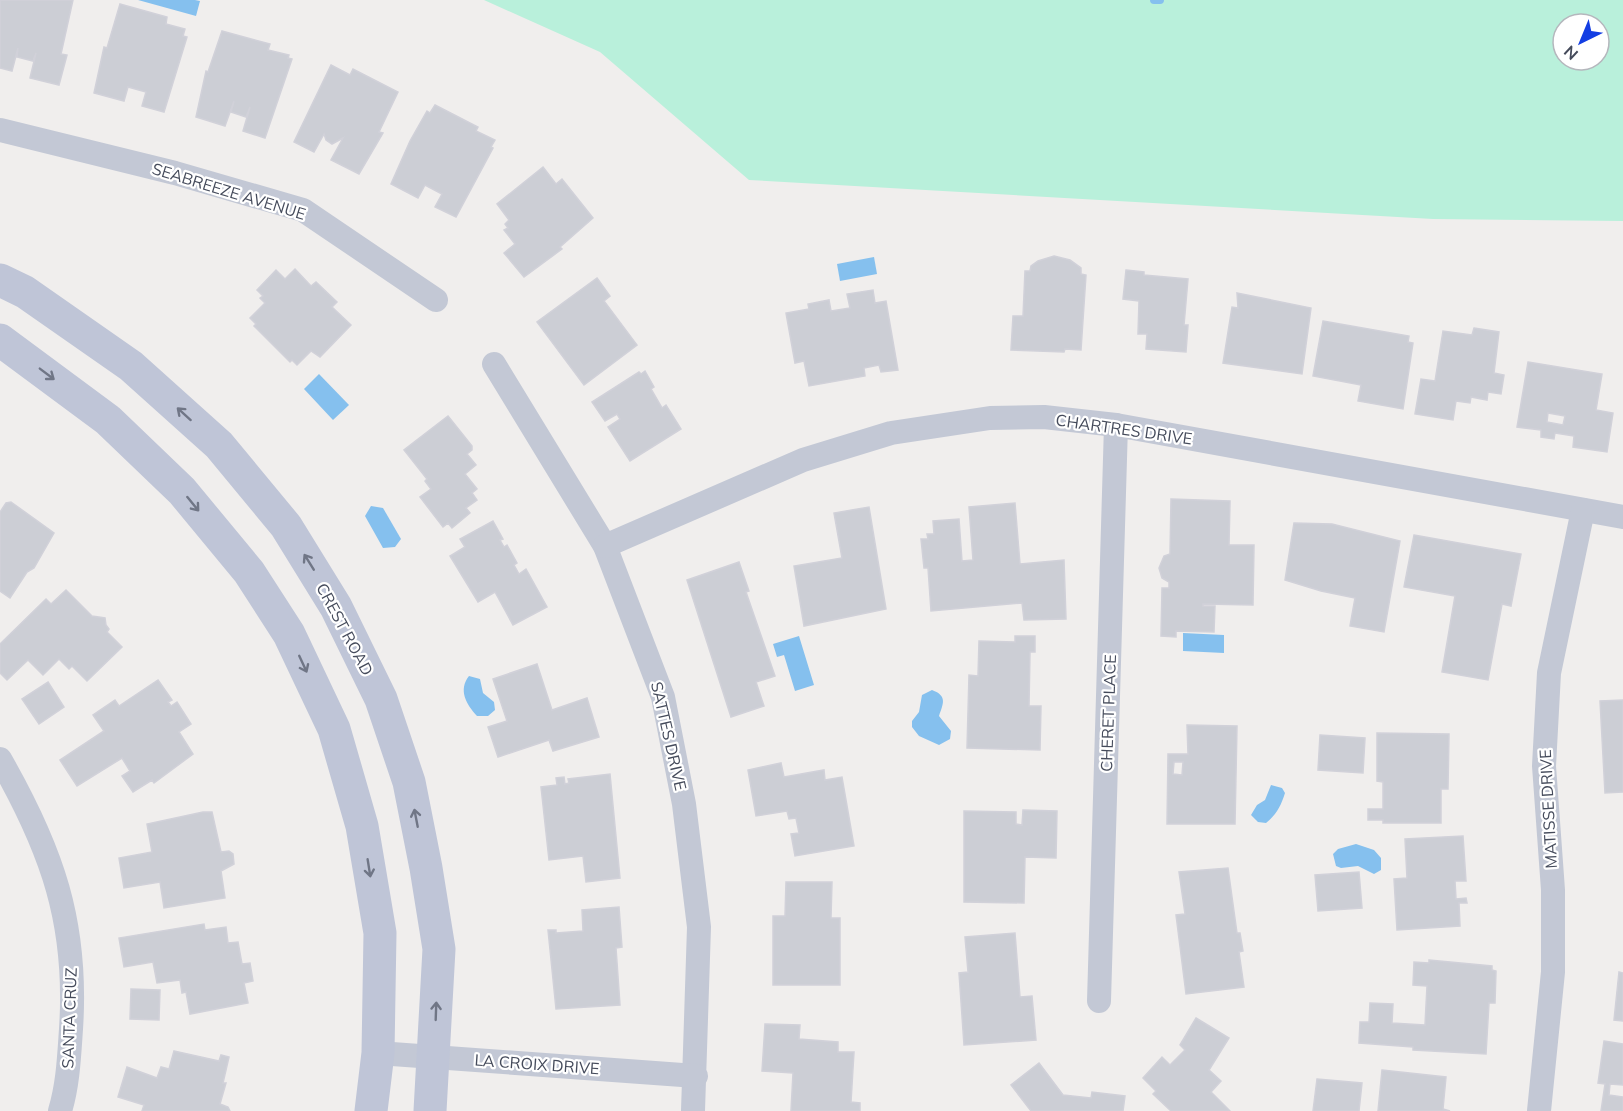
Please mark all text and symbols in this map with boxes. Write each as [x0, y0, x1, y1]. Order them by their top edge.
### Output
north arrow [1551, 12, 1611, 72]
text: N [1560, 42, 1582, 64]
street label: SEABREEZE AVENUE [150, 158, 308, 224]
one-way arrow [39, 368, 55, 381]
one-way arrow [177, 407, 192, 421]
street label: CHARTRES DRIVE [1054, 410, 1194, 448]
one-way arrow [186, 496, 199, 512]
one-way arrow [302, 554, 314, 571]
street label: CREST ROAD [312, 579, 378, 679]
one-way arrow [298, 654, 309, 672]
street label: CHERET PLACE [1096, 654, 1120, 772]
street label: SATTES DRIVE [647, 680, 691, 792]
street label: MATISSE DRIVE [1535, 749, 1561, 869]
one-way arrow [410, 808, 421, 828]
one-way arrow [364, 858, 375, 878]
street label: SANTA CRUZ [57, 967, 81, 1069]
one-way arrow [431, 1001, 442, 1021]
street label: LA CROIX DRIVE [474, 1050, 600, 1078]

